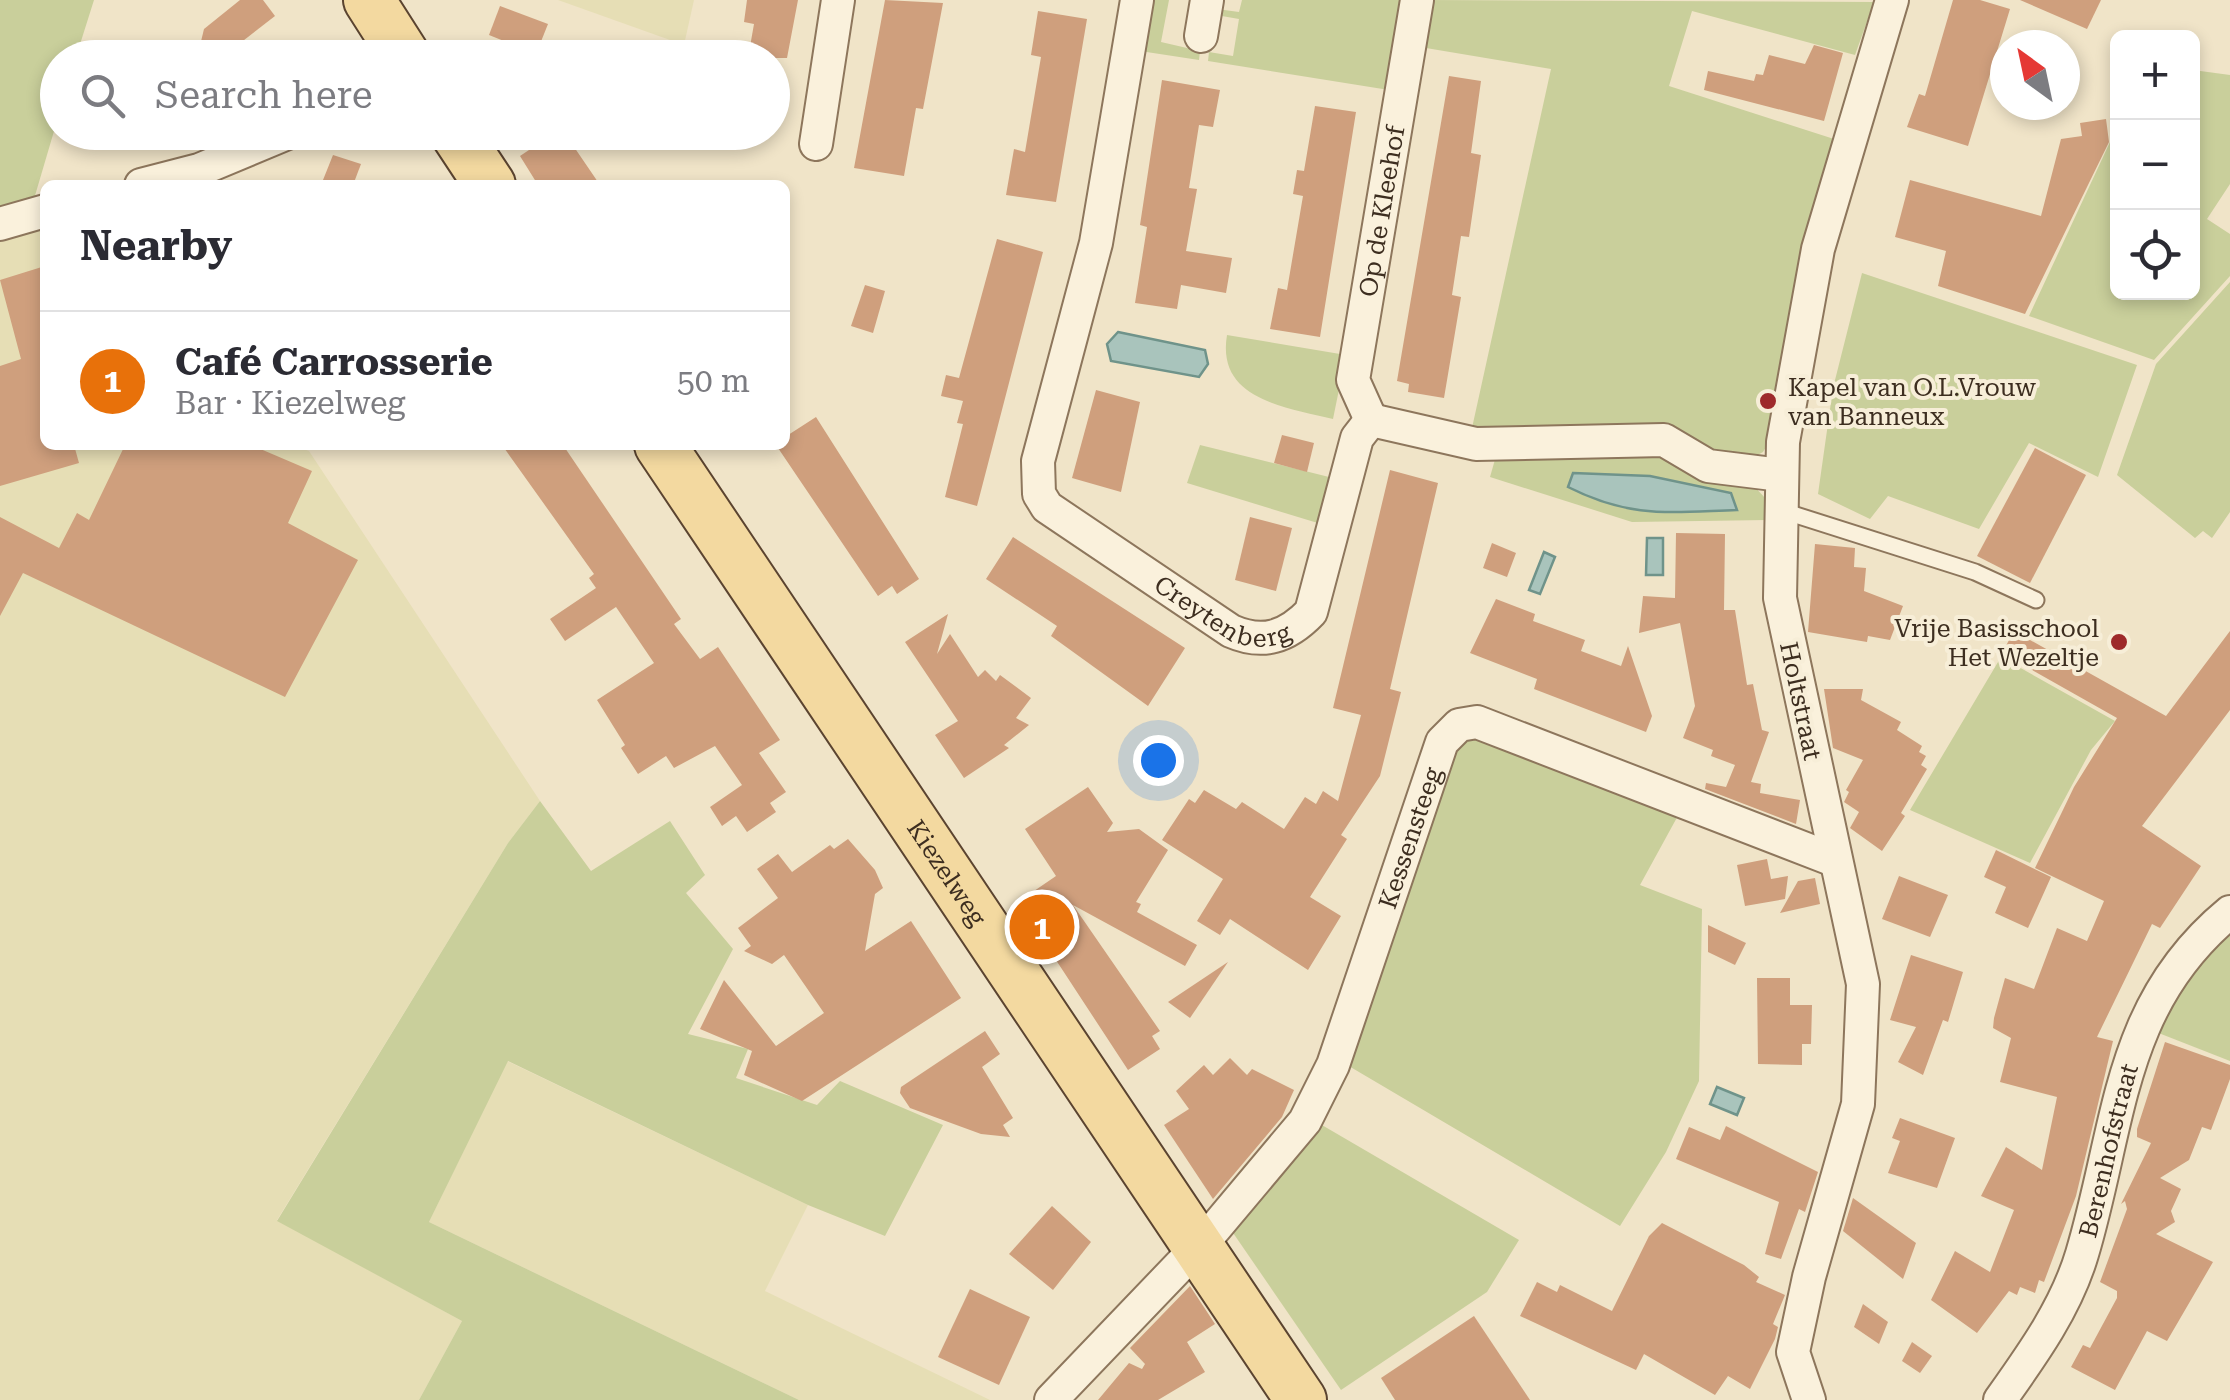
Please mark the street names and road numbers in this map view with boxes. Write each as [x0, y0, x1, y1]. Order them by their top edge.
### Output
street label: Op de Kleehof [1353, 122, 1411, 299]
street label: Creytenberg [1149, 570, 1296, 653]
street label: Holtstraat [1774, 639, 1827, 763]
street label: Kessensteeg [1373, 763, 1448, 912]
street label: Kiezelweg [901, 815, 993, 932]
street label: Berenhofstraat [2073, 1060, 2144, 1241]

